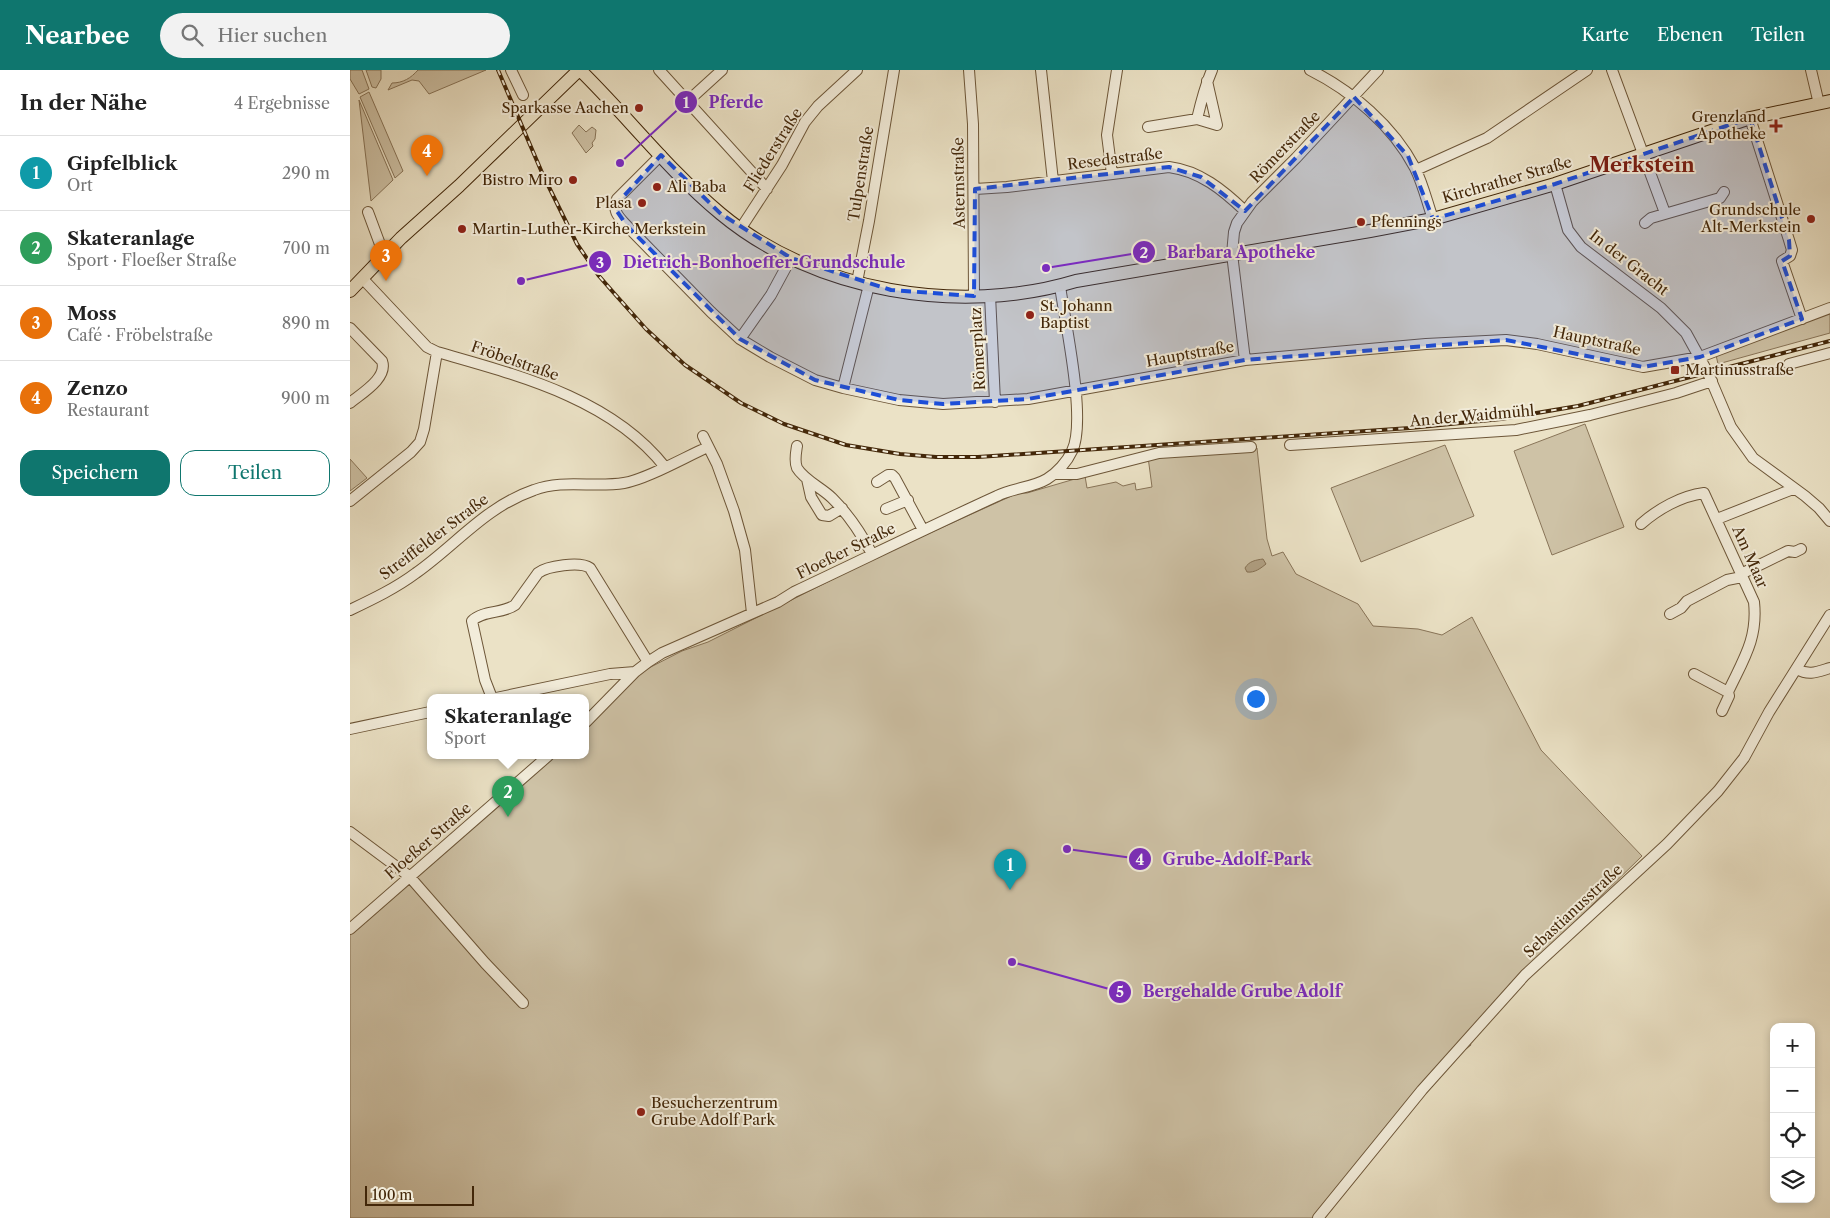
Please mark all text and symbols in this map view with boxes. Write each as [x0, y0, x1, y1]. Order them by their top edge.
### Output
search box [160, 13, 510, 58]
text: Nearbee [25, 21, 130, 50]
icon: search [178, 21, 206, 49]
text: Hier suchen [218, 24, 327, 47]
text: Karte [1581, 24, 1629, 46]
text: Ebenen [1657, 24, 1723, 46]
text: Teilen [1751, 24, 1805, 46]
callout: Pferde [674, 87, 774, 118]
text: In der Nähe [20, 90, 147, 115]
text: Pferde [709, 92, 764, 112]
text: 4 Ergebnisse [234, 93, 330, 113]
text: 1 [683, 93, 690, 112]
place label: Sparkasse Aachen [501, 98, 630, 117]
marker: Sparkasse Aachen [633, 102, 645, 114]
street label: Fliederstraße [739, 104, 806, 195]
street label: Römerstraße [1245, 106, 1324, 187]
place label: Grenzland Apotheke [1691, 107, 1766, 143]
marker: Grenzland Apotheke [1770, 120, 1782, 132]
street label: Tulpenstraße [844, 125, 877, 223]
pin: 4 [411, 135, 443, 176]
street label: Asternstraße [948, 137, 969, 230]
street label: Resedastraße [1066, 143, 1164, 174]
text: Gipfelblick [67, 152, 177, 175]
street label: Kirchrather Straße [1440, 152, 1574, 207]
district label: Merkstein [1589, 153, 1695, 177]
text: 1 [32, 163, 40, 183]
text: 290 m [282, 163, 330, 183]
place label: Bistro Miro [482, 170, 563, 189]
marker: Bistro Miro [567, 174, 579, 186]
text: Ort [67, 175, 93, 195]
place label: Ali Baba [666, 177, 727, 196]
marker: Ali Baba [651, 181, 663, 193]
place label: Plasa [595, 193, 632, 212]
marker: Plasa [636, 197, 648, 209]
place label: Grundschule Alt-Merkstein [1700, 200, 1802, 236]
place label: Pfennings [1371, 212, 1442, 231]
marker: Grundschule Alt-Merkstein [1805, 213, 1817, 225]
marker: Pfennings [1355, 216, 1367, 228]
place label: Martin-Luther-Kirche Merkstein [472, 219, 707, 238]
marker: Martin-Luther-Kirche Merkstein [456, 223, 468, 235]
street label: In der Gracht [1586, 226, 1673, 300]
text: Skateranlage [67, 227, 195, 250]
callout: Barbara Apotheke [1132, 237, 1326, 268]
text: 2 [31, 238, 41, 258]
text: 700 m [283, 238, 330, 258]
pin: 3 [370, 240, 402, 281]
text: Barbara Apotheke [1167, 242, 1316, 262]
text: 2 [1140, 243, 1149, 262]
callout: Dietrich-Bonhoeffer-Grundschule [587, 247, 915, 278]
text: Sport · Floeßer Straße [67, 250, 237, 270]
text: Dietrich-Bonhoeffer-Grundschule [623, 252, 906, 272]
text: 3 [596, 253, 604, 272]
place label: St. Johann Baptist [1040, 296, 1113, 332]
text: Moss [67, 302, 116, 325]
street label: Römerplatz [966, 307, 989, 391]
marker: St. Johann Baptist [1024, 309, 1036, 321]
text: 3 [31, 313, 41, 333]
text: 890 m [282, 313, 330, 333]
street label: Hauptstraße [1552, 322, 1643, 359]
text: Café · Fröbelstraße [67, 325, 213, 345]
street label: Hauptstraße [1144, 336, 1235, 371]
street label: Fröbelstraße [469, 337, 562, 384]
place label: Martinusstraße [1685, 360, 1794, 379]
marker: Martinusstraße [1669, 364, 1681, 376]
text: Zenzo [67, 377, 128, 400]
text: 4 [31, 388, 41, 408]
text: 900 m [281, 388, 330, 408]
text: Restaurant [67, 400, 149, 420]
street label: An der Waidmühl [1408, 401, 1536, 431]
button: Speichern [20, 450, 170, 496]
button: Teilen [180, 450, 330, 496]
street label: Streiffelder Straße [376, 490, 492, 584]
street label: Floeßer Straße [793, 518, 898, 583]
street label: Am Maar [1728, 522, 1773, 592]
your location [1243, 686, 1269, 712]
popup [427, 694, 589, 759]
text: Skateranlage [444, 705, 572, 728]
text: Sport [444, 728, 486, 748]
pin: 2 [492, 776, 524, 817]
street label: Floeßer Straße [381, 798, 475, 883]
callout: Grube-Adolf-Park [1127, 844, 1321, 875]
pin: 1 [994, 849, 1026, 890]
text: Grube-Adolf-Park [1163, 849, 1312, 869]
text: 4 [1136, 850, 1145, 869]
street label: Sebastianusstraße [1519, 860, 1626, 961]
callout: Bergehalde Grube Adolf [1107, 976, 1352, 1007]
text: Bergehalde Grube Adolf [1143, 981, 1344, 1001]
text: 5 [1116, 982, 1124, 1001]
map controls [1770, 1023, 1815, 1203]
button: + [1770, 1023, 1815, 1068]
button: − [1770, 1068, 1815, 1113]
place label: Besucherzentrum Grube Adolf Park [651, 1093, 778, 1129]
marker: Besucherzentrum Grube Adolf Park [635, 1106, 647, 1118]
button: locate [1770, 1113, 1815, 1158]
button: layers [1770, 1158, 1815, 1203]
scale bar [365, 1183, 474, 1206]
text: 100 m [372, 1186, 412, 1204]

